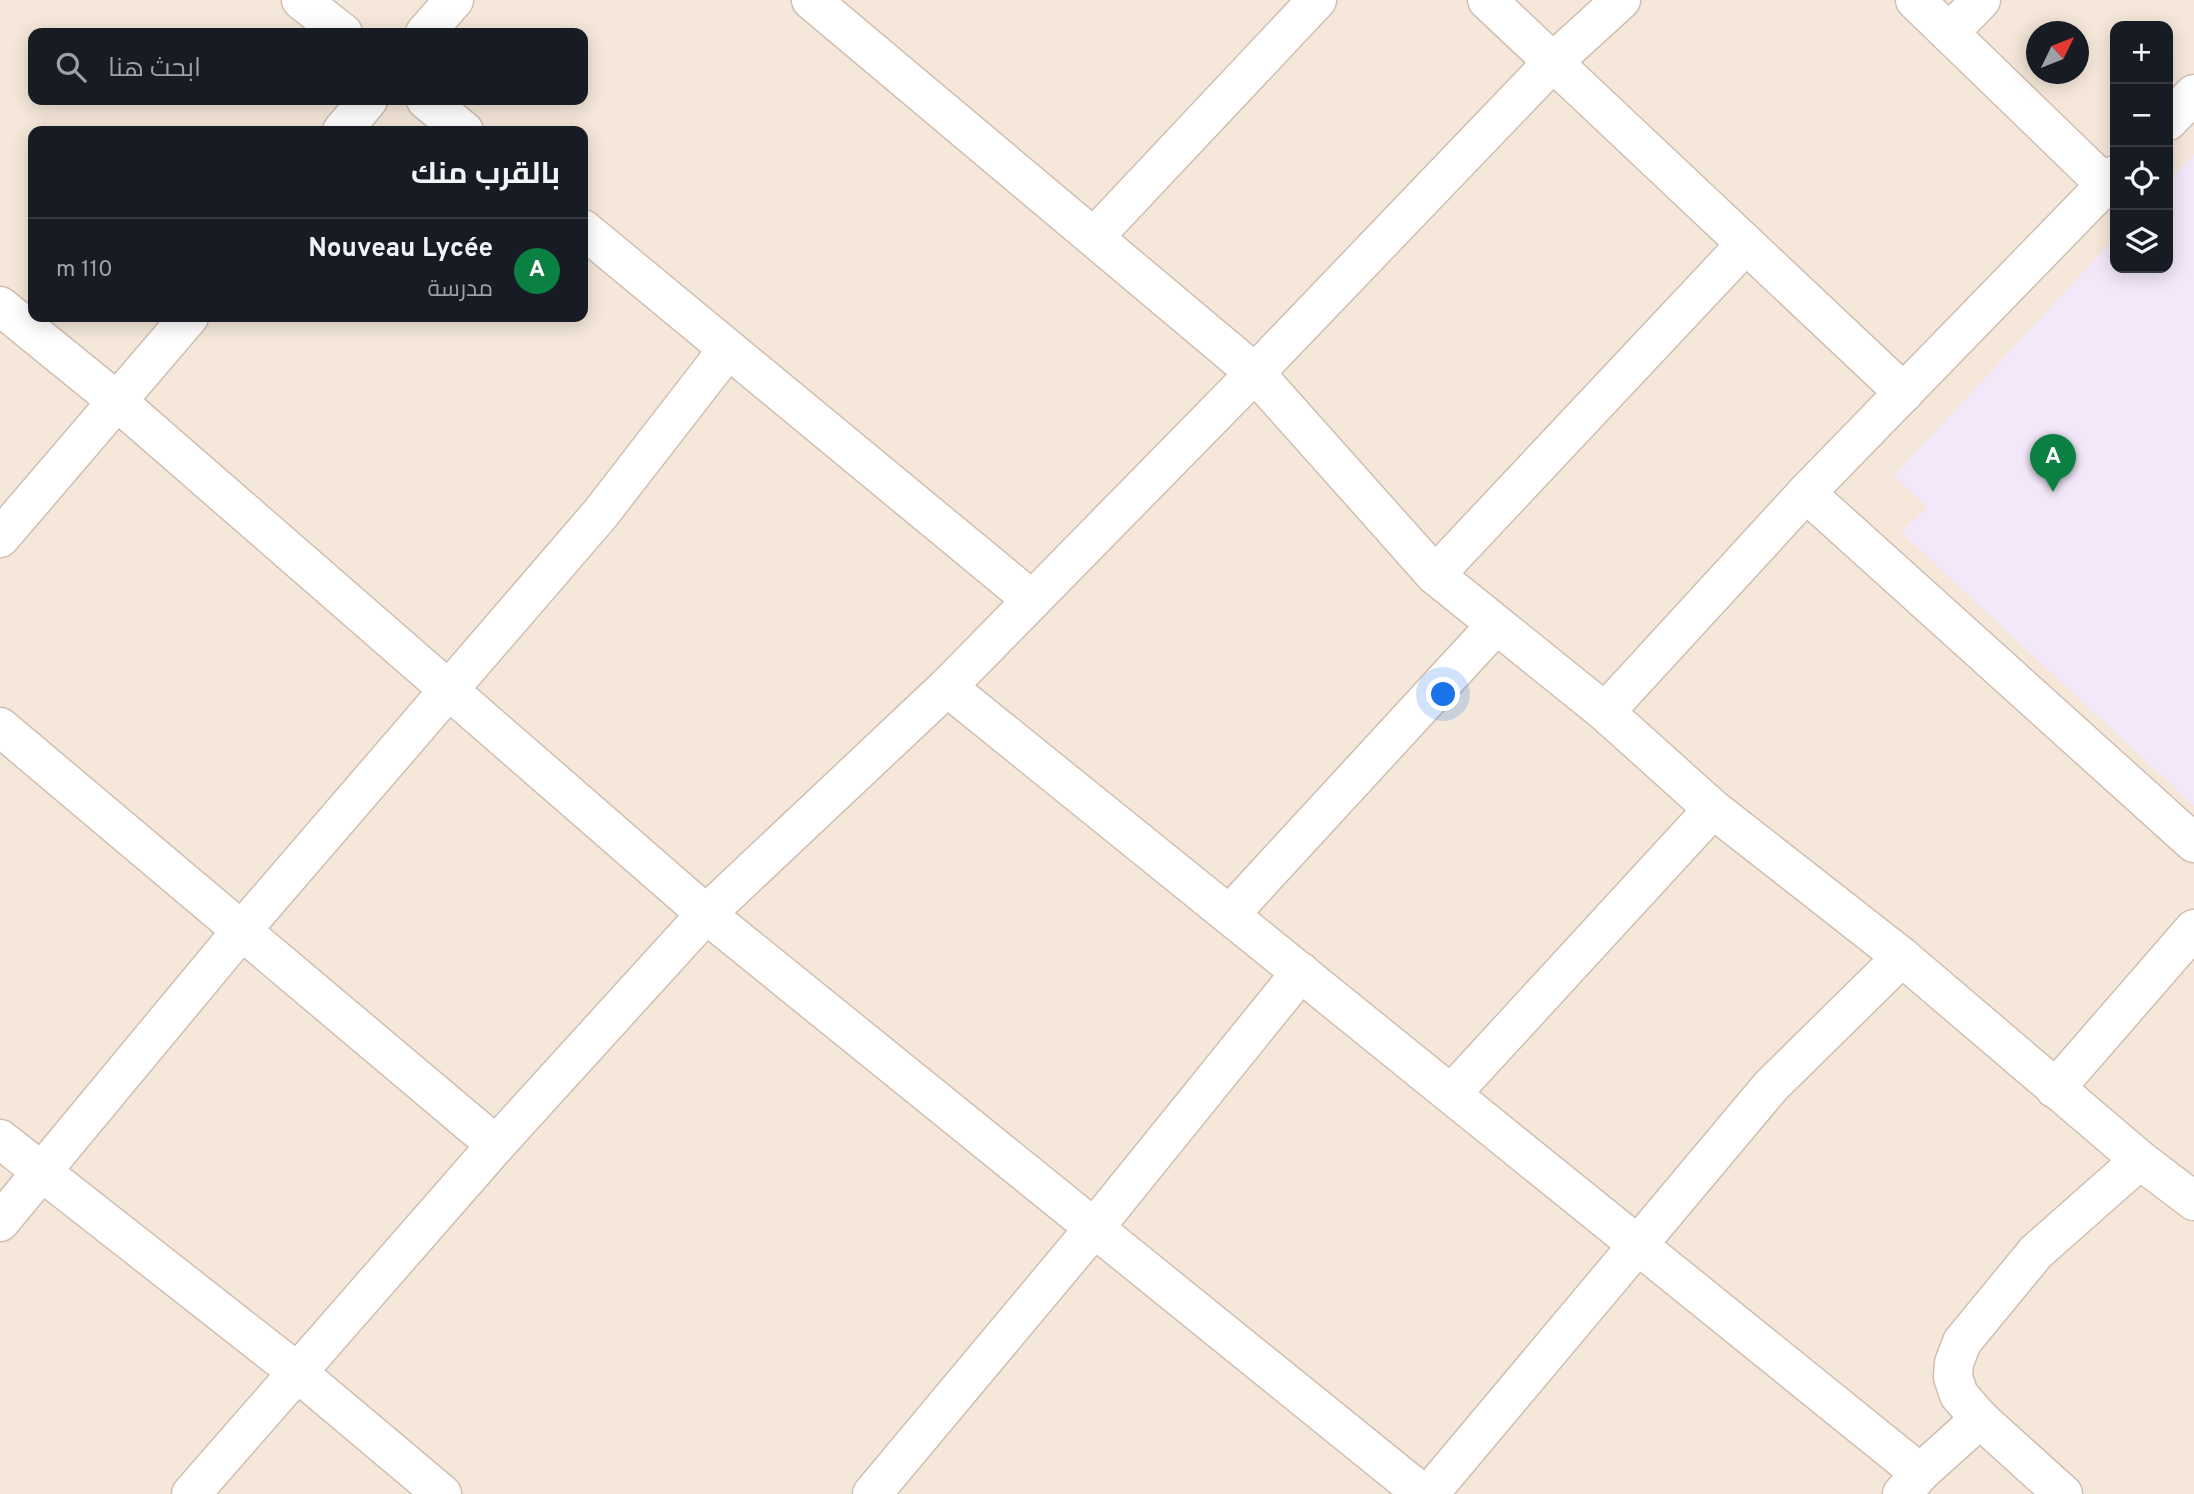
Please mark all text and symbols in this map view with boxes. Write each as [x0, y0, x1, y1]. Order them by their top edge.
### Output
north arrow [2026, 21, 2089, 84]
map controls [2110, 21, 2173, 273]
button: + [2110, 21, 2173, 84]
search box [28, 28, 588, 105]
icon: search [52, 48, 90, 86]
text: ابحث هنا [108, 53, 201, 86]
button: − [2110, 84, 2173, 147]
button: locate [2110, 147, 2173, 210]
text: بالقرب منك [411, 157, 560, 194]
button: layers [2110, 210, 2173, 273]
text: Nouveau Lycée [308, 233, 493, 266]
text: 110 m [56, 256, 113, 285]
text: A [529, 256, 545, 285]
text: مدرسة [428, 276, 493, 305]
pin: A [2030, 434, 2076, 492]
your location [1426, 677, 1460, 711]

